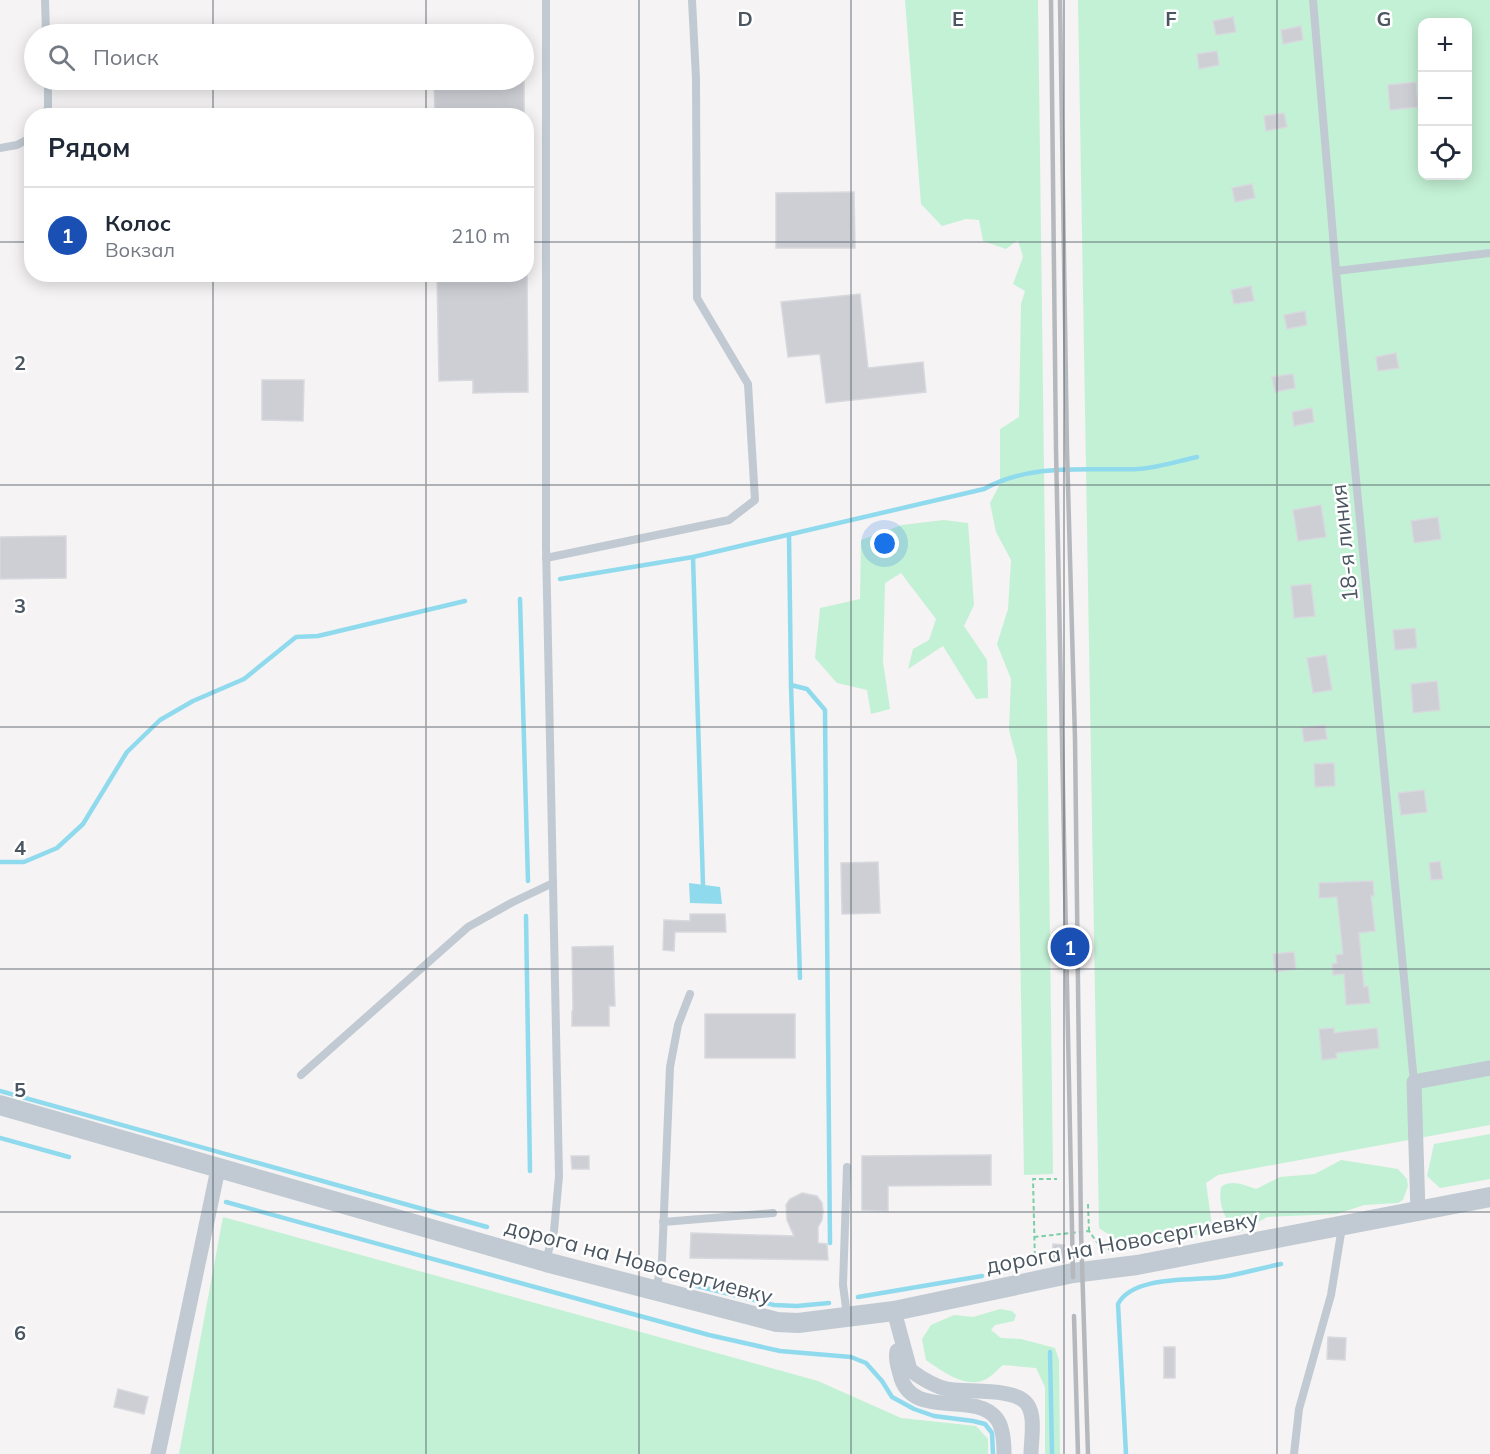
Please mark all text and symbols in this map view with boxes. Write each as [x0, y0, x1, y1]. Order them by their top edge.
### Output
text: D [737, 6, 753, 31]
text: E [952, 6, 964, 31]
text: F [1165, 6, 1177, 31]
text: G [1377, 6, 1391, 31]
map controls [1418, 18, 1472, 180]
button: + [1418, 18, 1472, 72]
search box [24, 24, 534, 90]
icon: search [45, 41, 78, 74]
text: Поиск [93, 43, 159, 71]
button: − [1418, 72, 1472, 126]
button: locate [1418, 126, 1472, 180]
text: Рядом [48, 131, 131, 164]
text: Колос [105, 209, 171, 237]
text: 1 [62, 223, 74, 248]
text: 210 m [451, 223, 510, 248]
text: Вокзал [105, 237, 175, 262]
text: 2 [14, 350, 26, 375]
street label: 18-я линия [1324, 483, 1364, 603]
your location [870, 529, 899, 558]
text: 3 [14, 593, 26, 618]
text: 4 [14, 835, 26, 860]
pin: 1 [1050, 924, 1090, 970]
text: 5 [14, 1077, 26, 1102]
street label: дорога на Новосергиевку [984, 1204, 1260, 1280]
street label: дорога на Новосергиевку [502, 1212, 776, 1310]
text: 6 [14, 1320, 26, 1345]

